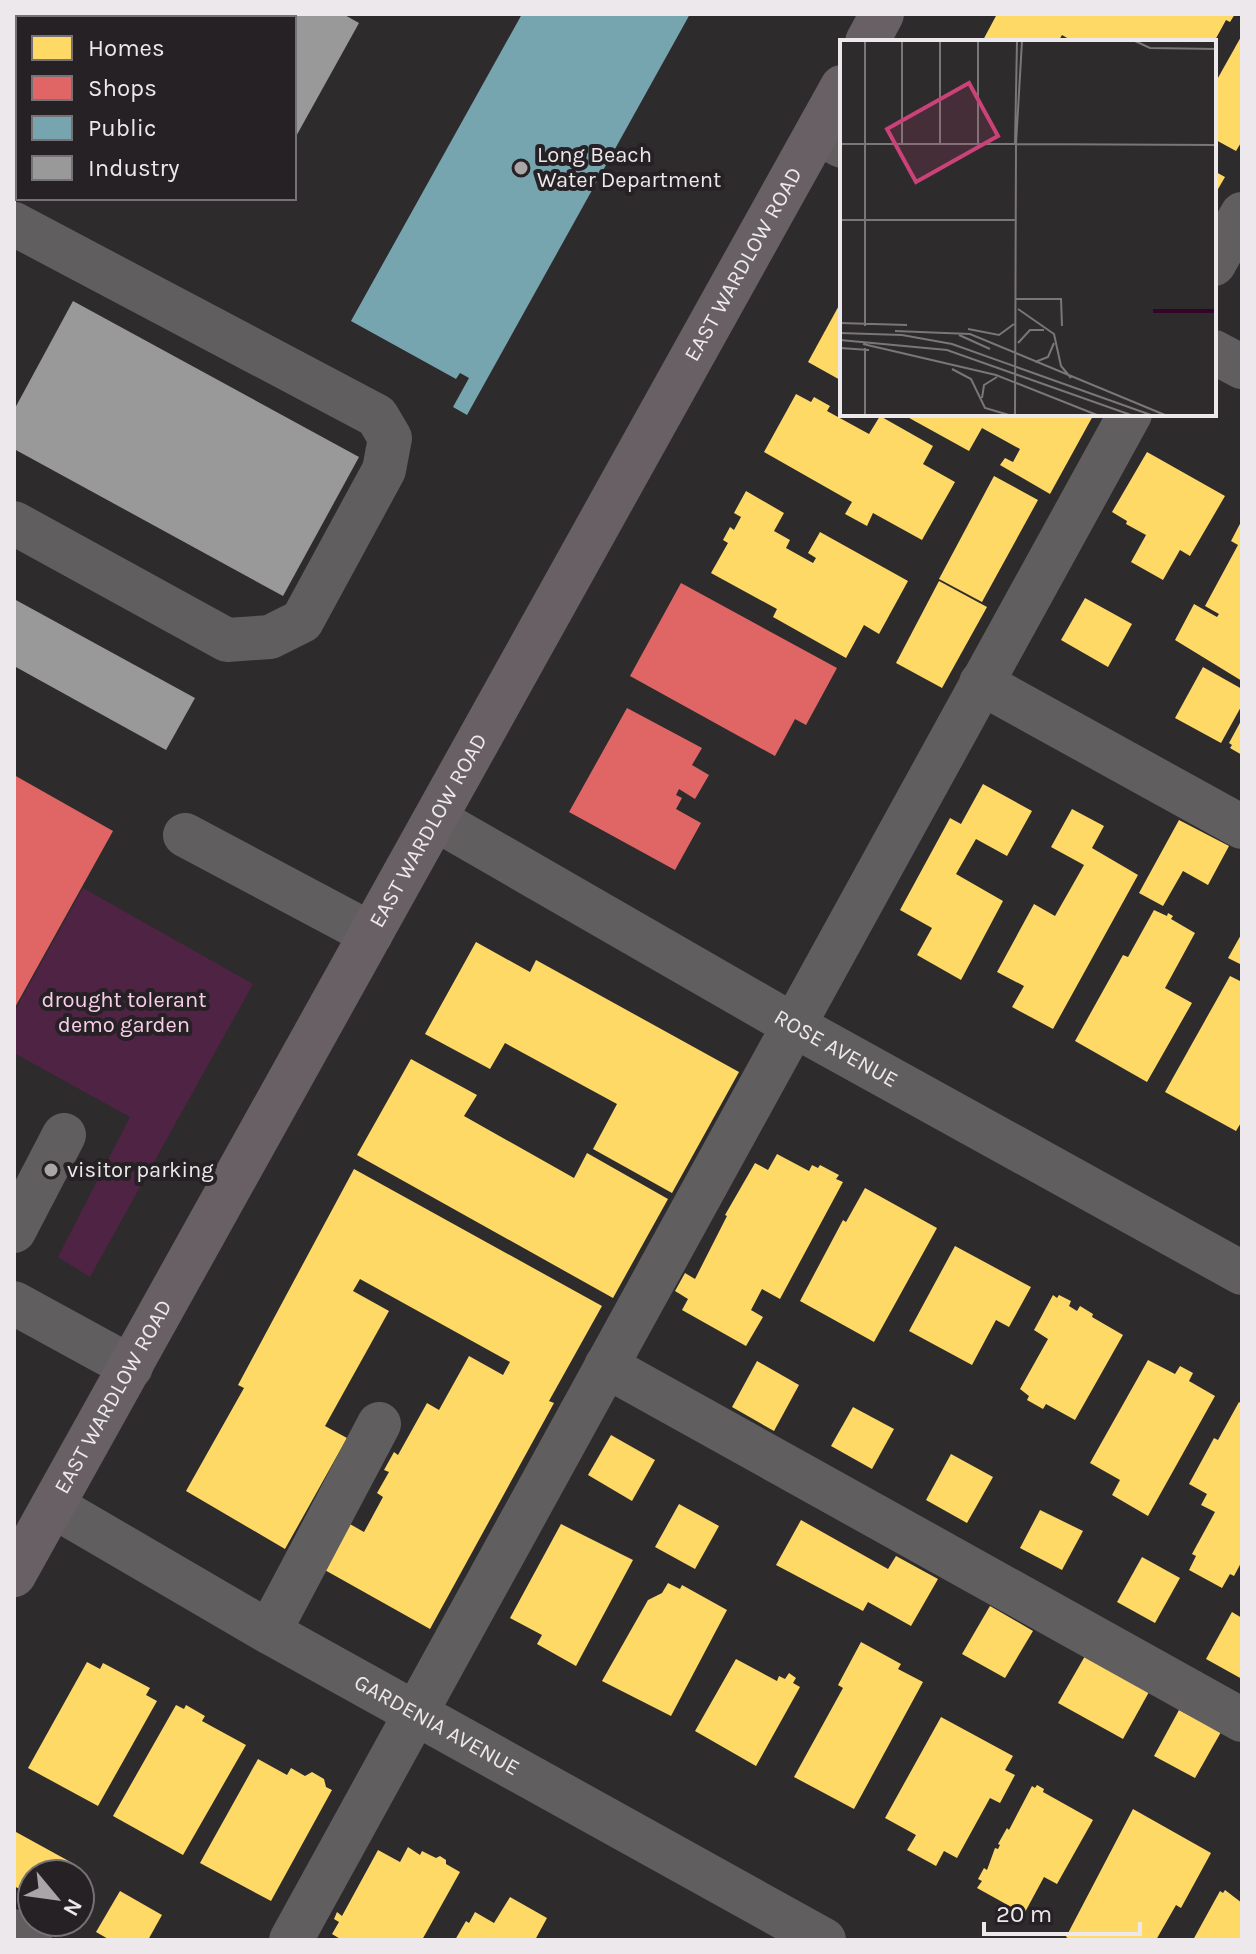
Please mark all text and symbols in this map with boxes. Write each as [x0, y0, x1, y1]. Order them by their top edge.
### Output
legend [16, 16, 296, 200]
text: Homes [88, 34, 165, 62]
inset map [840, 40, 1216, 416]
text: Shops [88, 74, 157, 102]
text: Public [88, 114, 156, 142]
place label: Long Beach Water Department [537, 142, 721, 193]
text: Industry [88, 154, 179, 182]
marker: Long Beach Water Department [512, 159, 530, 177]
street label: EAST WARDLOW ROAD [679, 162, 808, 366]
street label: EAST WARDLOW ROAD [364, 729, 493, 932]
park label: drought tolerant demo garden [42, 987, 206, 1038]
street label: ROSE AVENUE [769, 1004, 902, 1093]
place label: visitor parking [67, 1157, 214, 1183]
marker: visitor parking [42, 1161, 60, 1179]
street label: EAST WARDLOW ROAD [49, 1295, 178, 1499]
street label: GARDENIA AVENUE [350, 1669, 524, 1781]
north arrow [16, 1858, 96, 1938]
scale bar [984, 1886, 1140, 1936]
text: N [57, 1894, 88, 1920]
text: 20 m [996, 1900, 1052, 1928]

